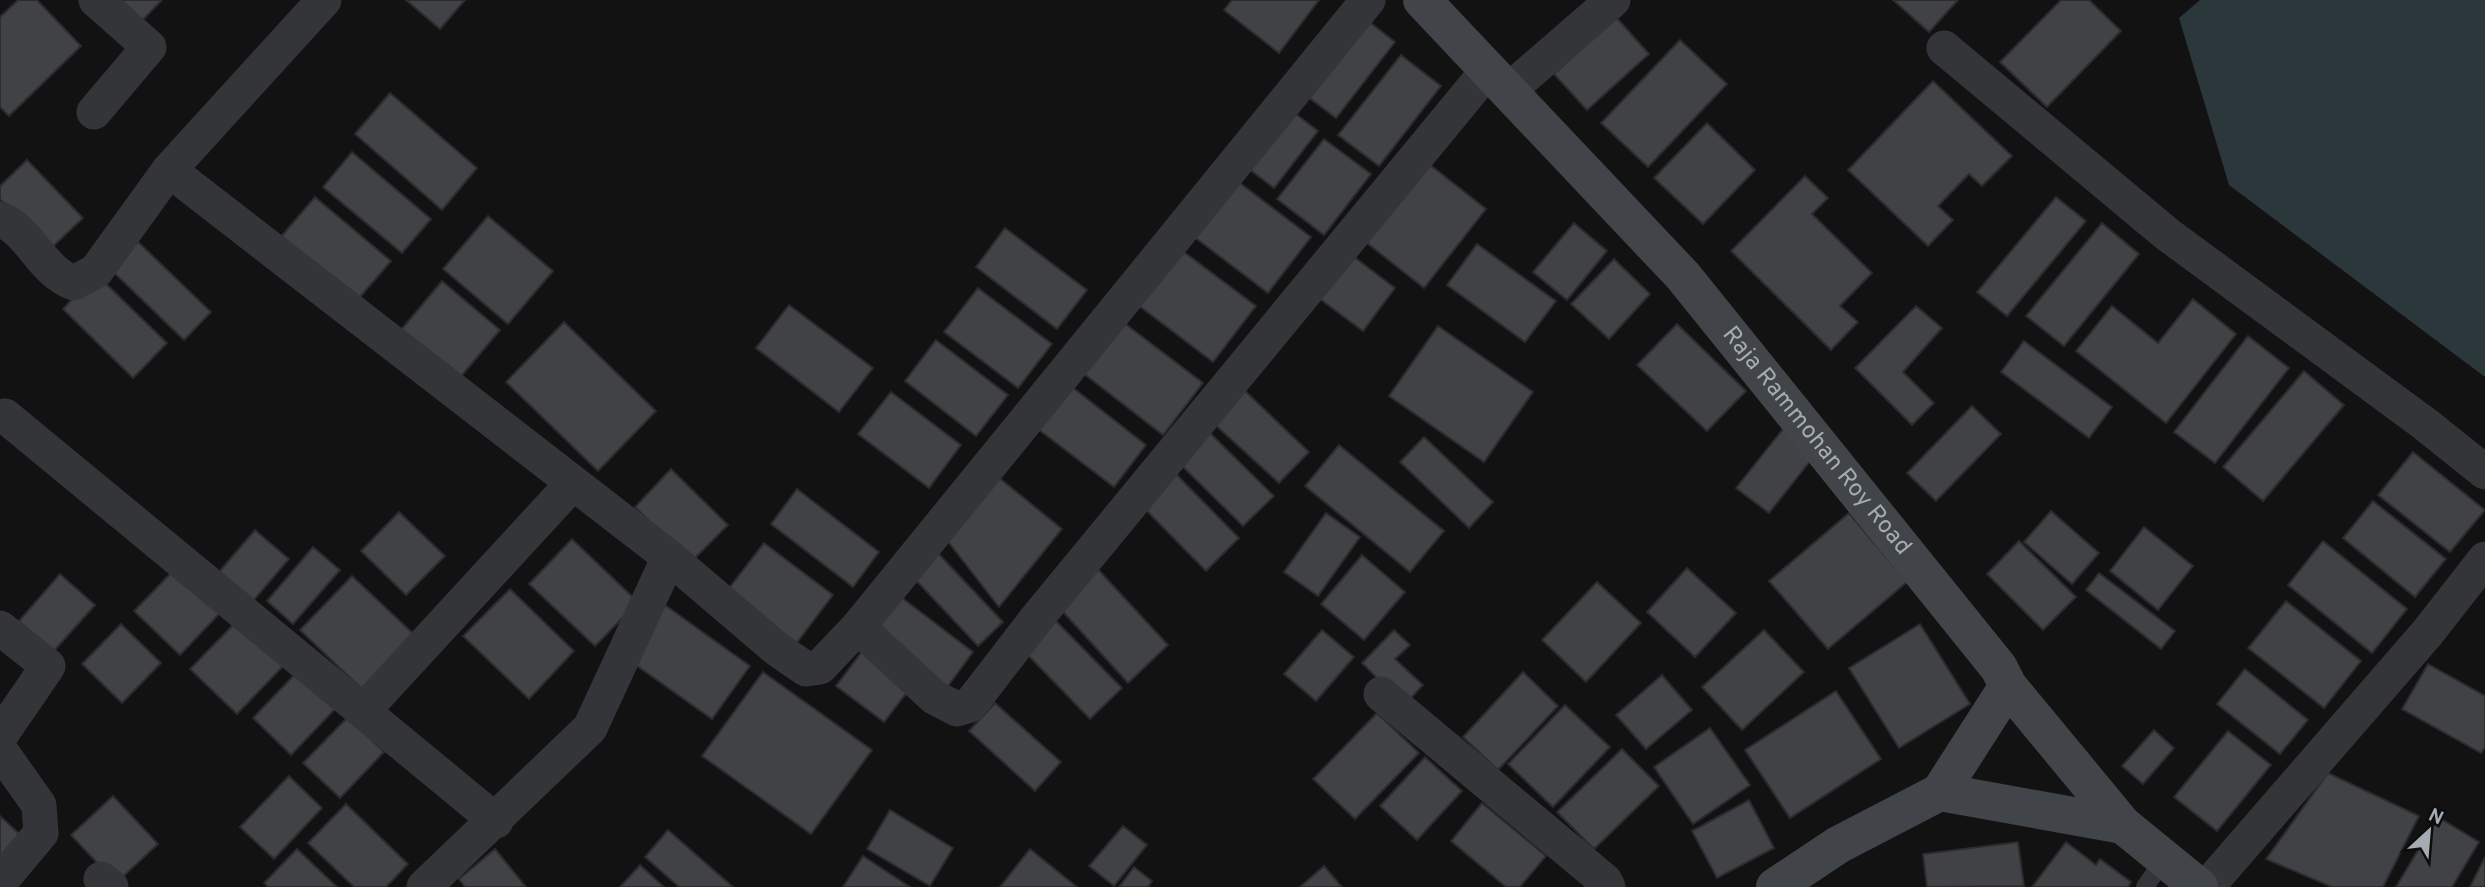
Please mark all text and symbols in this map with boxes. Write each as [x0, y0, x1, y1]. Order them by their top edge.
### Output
street label: Raja Rammohan Roy Road [1715, 321, 1917, 562]
north arrow [2394, 796, 2464, 866]
text: N [2424, 804, 2447, 831]

